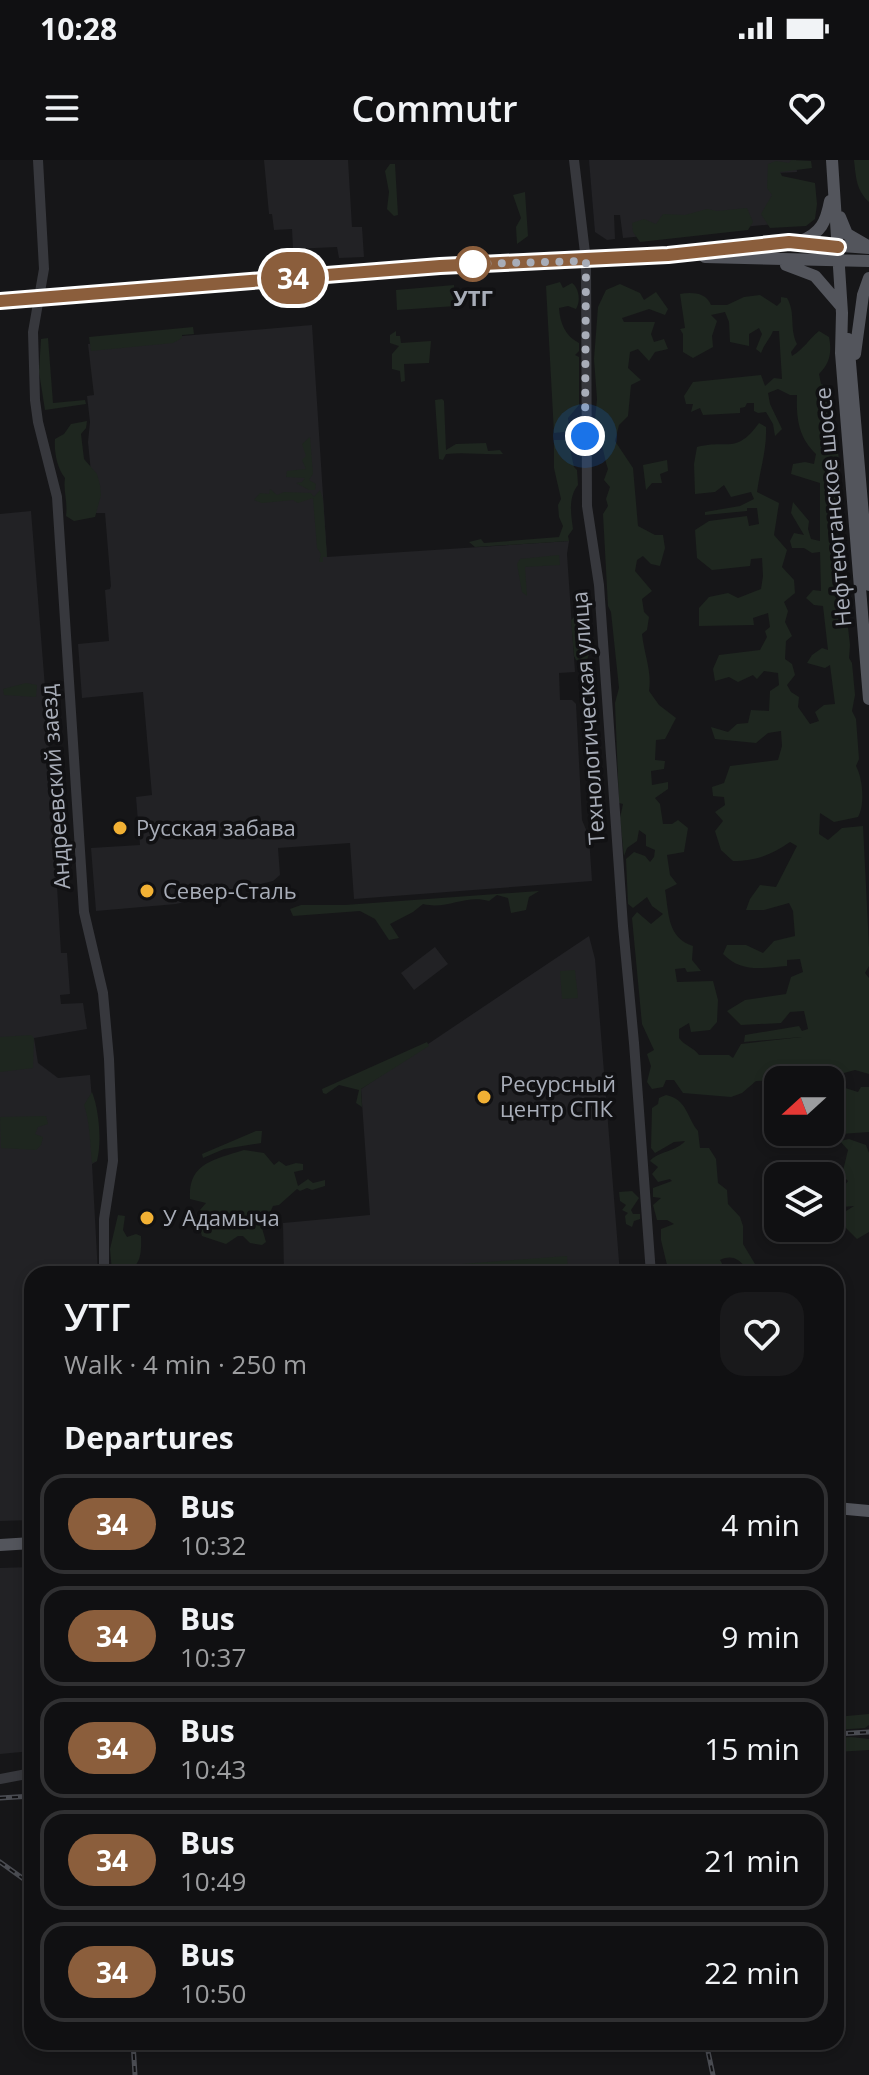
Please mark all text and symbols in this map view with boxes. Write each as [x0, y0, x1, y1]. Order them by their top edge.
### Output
text: 10:28 [40, 8, 117, 49]
text: Commutr [351, 84, 518, 133]
icon: menu [40, 86, 84, 130]
icon: heart [785, 86, 829, 130]
marker: УТГ [456, 247, 490, 281]
line badge: 34 [257, 252, 329, 304]
text: 34 [277, 259, 309, 297]
place label: УТГ [453, 282, 493, 312]
street label: Нефтеюганское шоссе [807, 386, 857, 628]
your location [565, 416, 605, 456]
street label: Технологическая улица [563, 590, 611, 846]
street label: Андреевский заезд [32, 683, 76, 891]
place label: Русская забава [136, 812, 296, 842]
marker: Русская забава [111, 819, 129, 837]
place label: Север-Сталь [163, 875, 297, 905]
marker: Север-Сталь [138, 882, 156, 900]
north arrow [764, 1066, 844, 1146]
map controls [764, 1066, 844, 1242]
place label: Ресурсный центр СПК [500, 1068, 616, 1123]
marker: Ресурсный центр СПК [475, 1088, 493, 1106]
button: layers [764, 1162, 844, 1242]
place label: У Адамыча [163, 1202, 280, 1232]
marker: У Адамыча [138, 1209, 156, 1227]
text: УТГ [64, 1290, 130, 1342]
button: heart [720, 1292, 804, 1376]
text: Walk · 4 min · 250 m [64, 1346, 307, 1382]
text: Departures [64, 1417, 234, 1458]
text: Bus [180, 1486, 235, 1527]
text: 4 min [721, 1504, 800, 1545]
text: 34 [96, 1505, 128, 1543]
text: 10:32 [180, 1527, 246, 1563]
text: Bus [180, 1598, 235, 1639]
text: 9 min [721, 1616, 800, 1657]
text: 34 [96, 1617, 128, 1655]
text: 10:37 [180, 1639, 246, 1675]
text: Bus [180, 1710, 235, 1751]
text: 15 min [704, 1728, 800, 1769]
text: 34 [96, 1729, 128, 1767]
text: 10:43 [180, 1751, 246, 1787]
text: Bus [180, 1822, 235, 1863]
text: 21 min [704, 1840, 800, 1881]
text: 34 [96, 1841, 128, 1879]
text: 10:49 [180, 1863, 246, 1899]
text: Bus [180, 1934, 235, 1975]
text: 22 min [704, 1952, 800, 1993]
text: 34 [96, 1953, 128, 1991]
text: 10:50 [180, 1975, 246, 2011]

